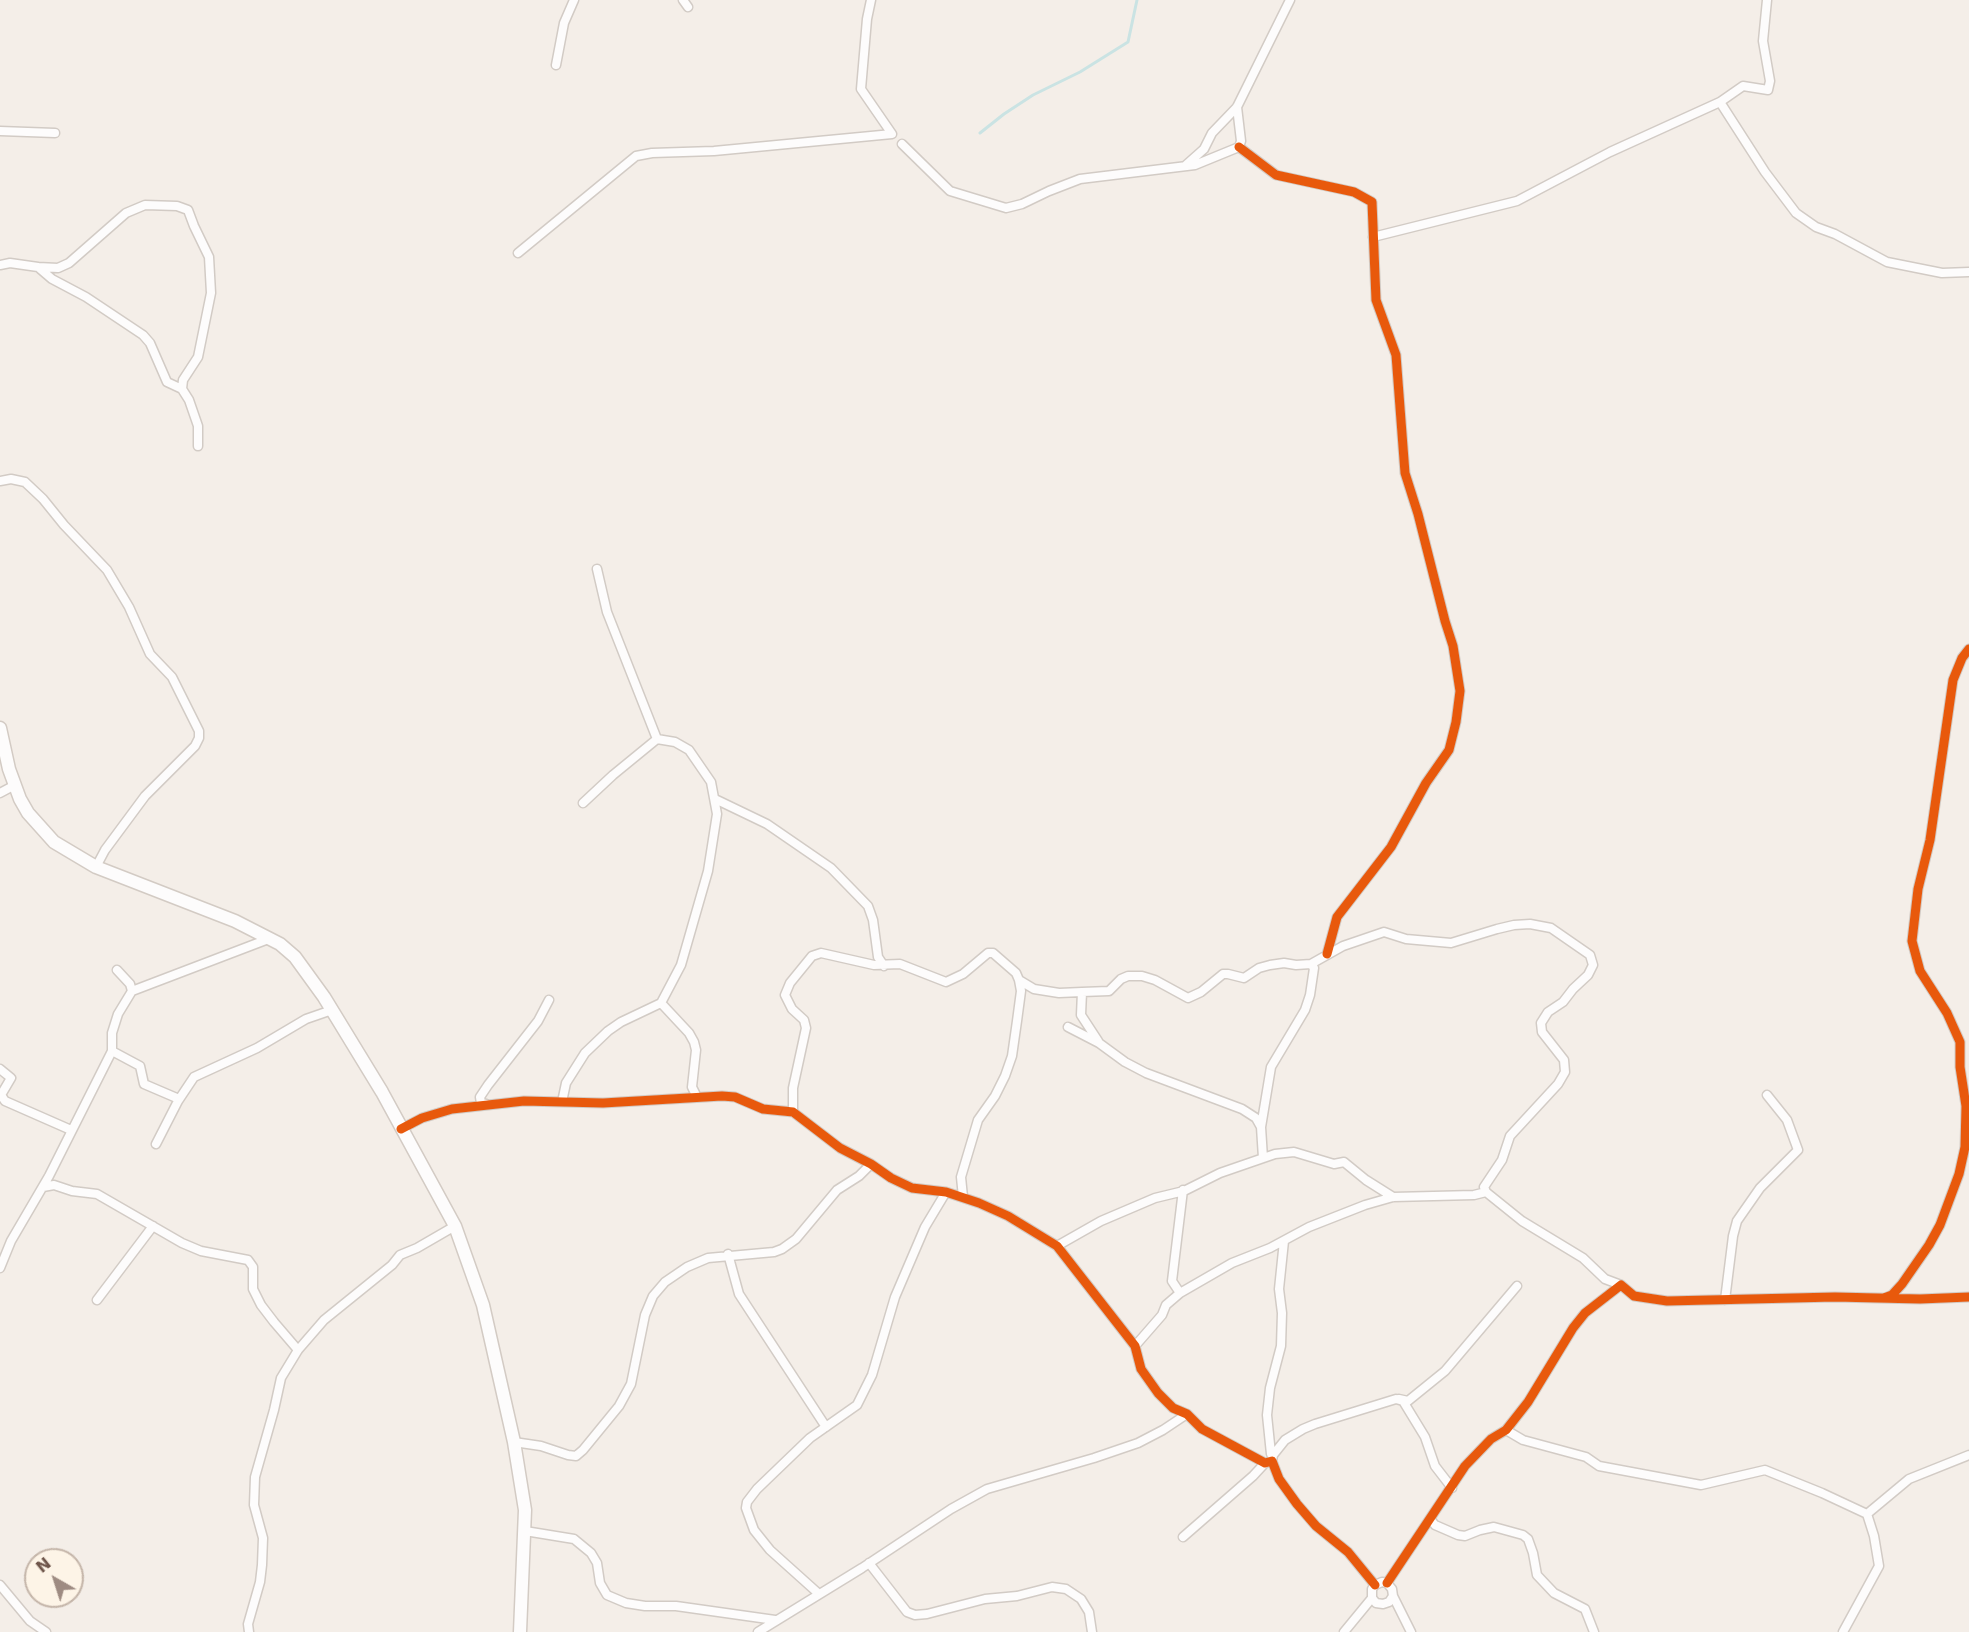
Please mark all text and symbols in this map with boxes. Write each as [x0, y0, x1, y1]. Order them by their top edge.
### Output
north arrow [24, 1548, 84, 1608]
text: N [32, 1554, 55, 1577]

